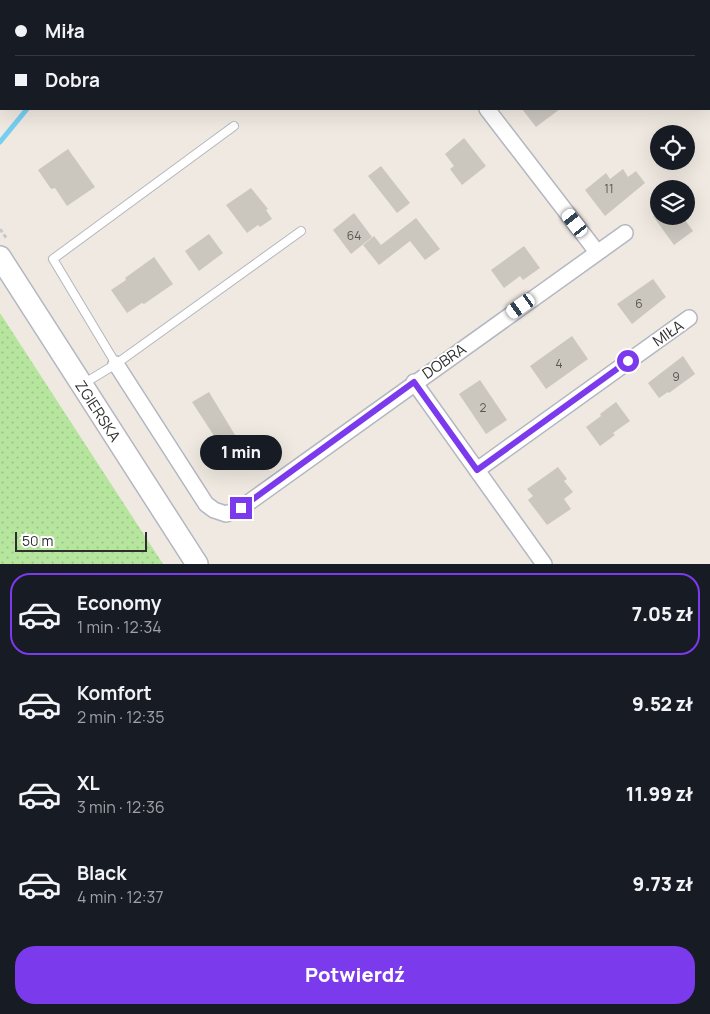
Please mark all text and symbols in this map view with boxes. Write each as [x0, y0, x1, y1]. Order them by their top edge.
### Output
text: Miła [45, 18, 85, 44]
text: Dobra [45, 67, 100, 93]
map controls [650, 125, 695, 225]
button: locate [650, 125, 695, 170]
house number: 11 [604, 180, 614, 197]
button: layers [650, 180, 695, 225]
car [559, 207, 590, 239]
house number: 64 [347, 227, 361, 244]
car [504, 291, 537, 321]
house number: 6 [635, 295, 643, 312]
street label: MIŁA [648, 315, 688, 351]
street label: DOBRA [418, 338, 471, 384]
route start [617, 350, 639, 372]
house number: 4 [555, 355, 563, 372]
house number: 9 [672, 368, 680, 385]
street label: ZGIERSKA [70, 376, 126, 446]
house number: 2 [480, 399, 487, 416]
callout: 1 min [200, 436, 282, 470]
text: 1 min [221, 441, 261, 463]
route end [230, 497, 252, 519]
scale bar [15, 529, 148, 552]
text: 50 m [22, 531, 53, 550]
text: Economy [77, 590, 161, 616]
icon: car [17, 592, 62, 637]
text: 7.05 zł [632, 601, 693, 627]
text: 1 min · 12:34 [77, 616, 162, 638]
text: Komfort [77, 680, 152, 706]
icon: car [17, 682, 62, 727]
text: 9.52 zł [632, 691, 693, 717]
text: 2 min · 12:35 [77, 706, 164, 728]
text: XL [77, 770, 100, 796]
icon: car [17, 772, 62, 817]
text: 11.99 zł [626, 781, 693, 807]
text: 3 min · 12:36 [77, 796, 165, 818]
text: Black [77, 860, 126, 886]
icon: car [17, 862, 62, 907]
text: 9.73 zł [633, 871, 693, 897]
text: 4 min · 12:37 [77, 886, 164, 908]
button: Potwierdź [15, 946, 695, 1004]

